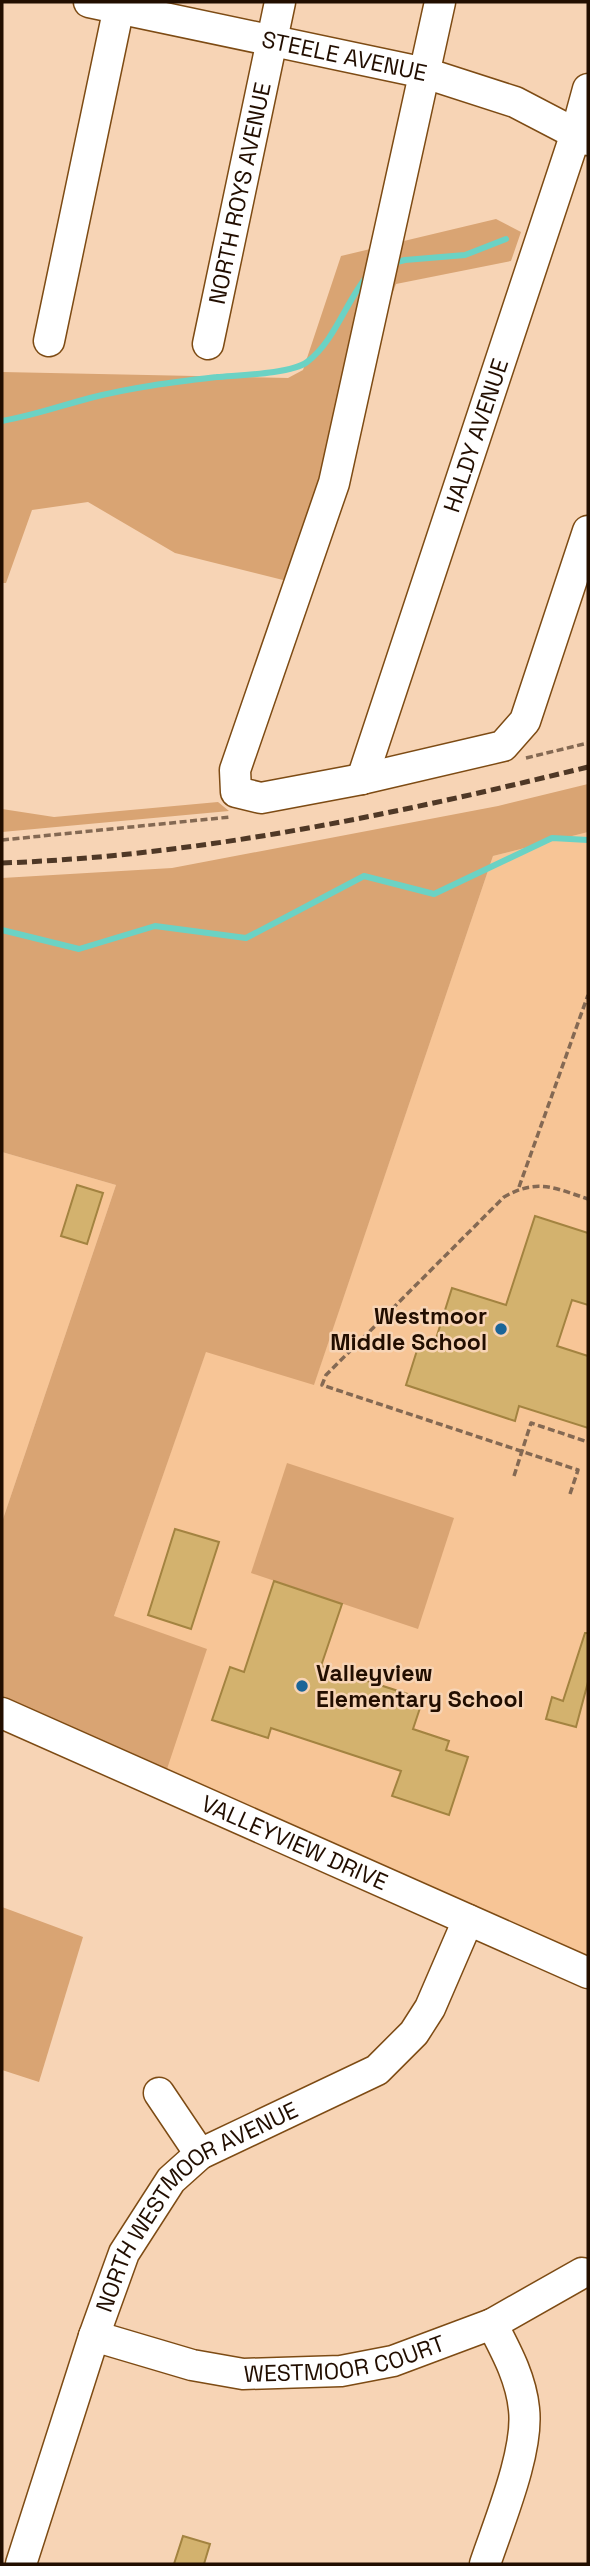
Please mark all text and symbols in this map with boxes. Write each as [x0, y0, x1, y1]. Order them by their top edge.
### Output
street label: STEELE AVENUE [259, 24, 430, 88]
street label: NORTH ROYS AVENUE [202, 80, 278, 307]
street label: HALDY AVENUE [436, 355, 515, 516]
place label: Westmoor Middle School [330, 1301, 487, 1357]
marker: Westmoor Middle School [493, 1321, 509, 1337]
place label: Valleyview Elementary School [316, 1658, 524, 1714]
marker: Valleyview Elementary School [294, 1678, 310, 1694]
street label: VALLEYVIEW DRIVE [197, 1788, 392, 1897]
street label: NORTH WESTMOOR AVENUE [89, 2095, 303, 2316]
street label: WESTMOOR COURT [243, 2328, 449, 2389]

